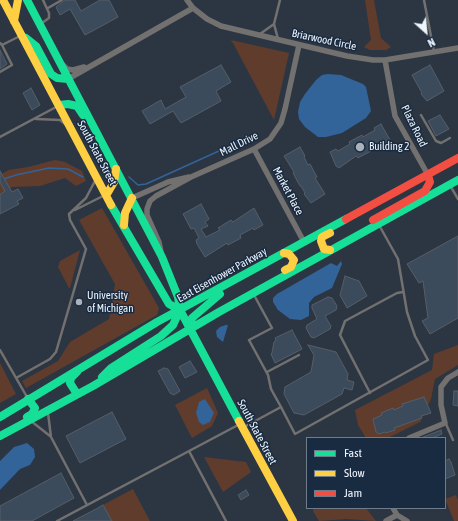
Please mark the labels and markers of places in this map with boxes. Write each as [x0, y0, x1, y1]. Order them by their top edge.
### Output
place label: Building 2 [369, 140, 409, 154]
marker: Building 2 [354, 141, 366, 153]
place label: University of Michigan [87, 289, 134, 315]
marker: University of Michigan [74, 297, 84, 307]

